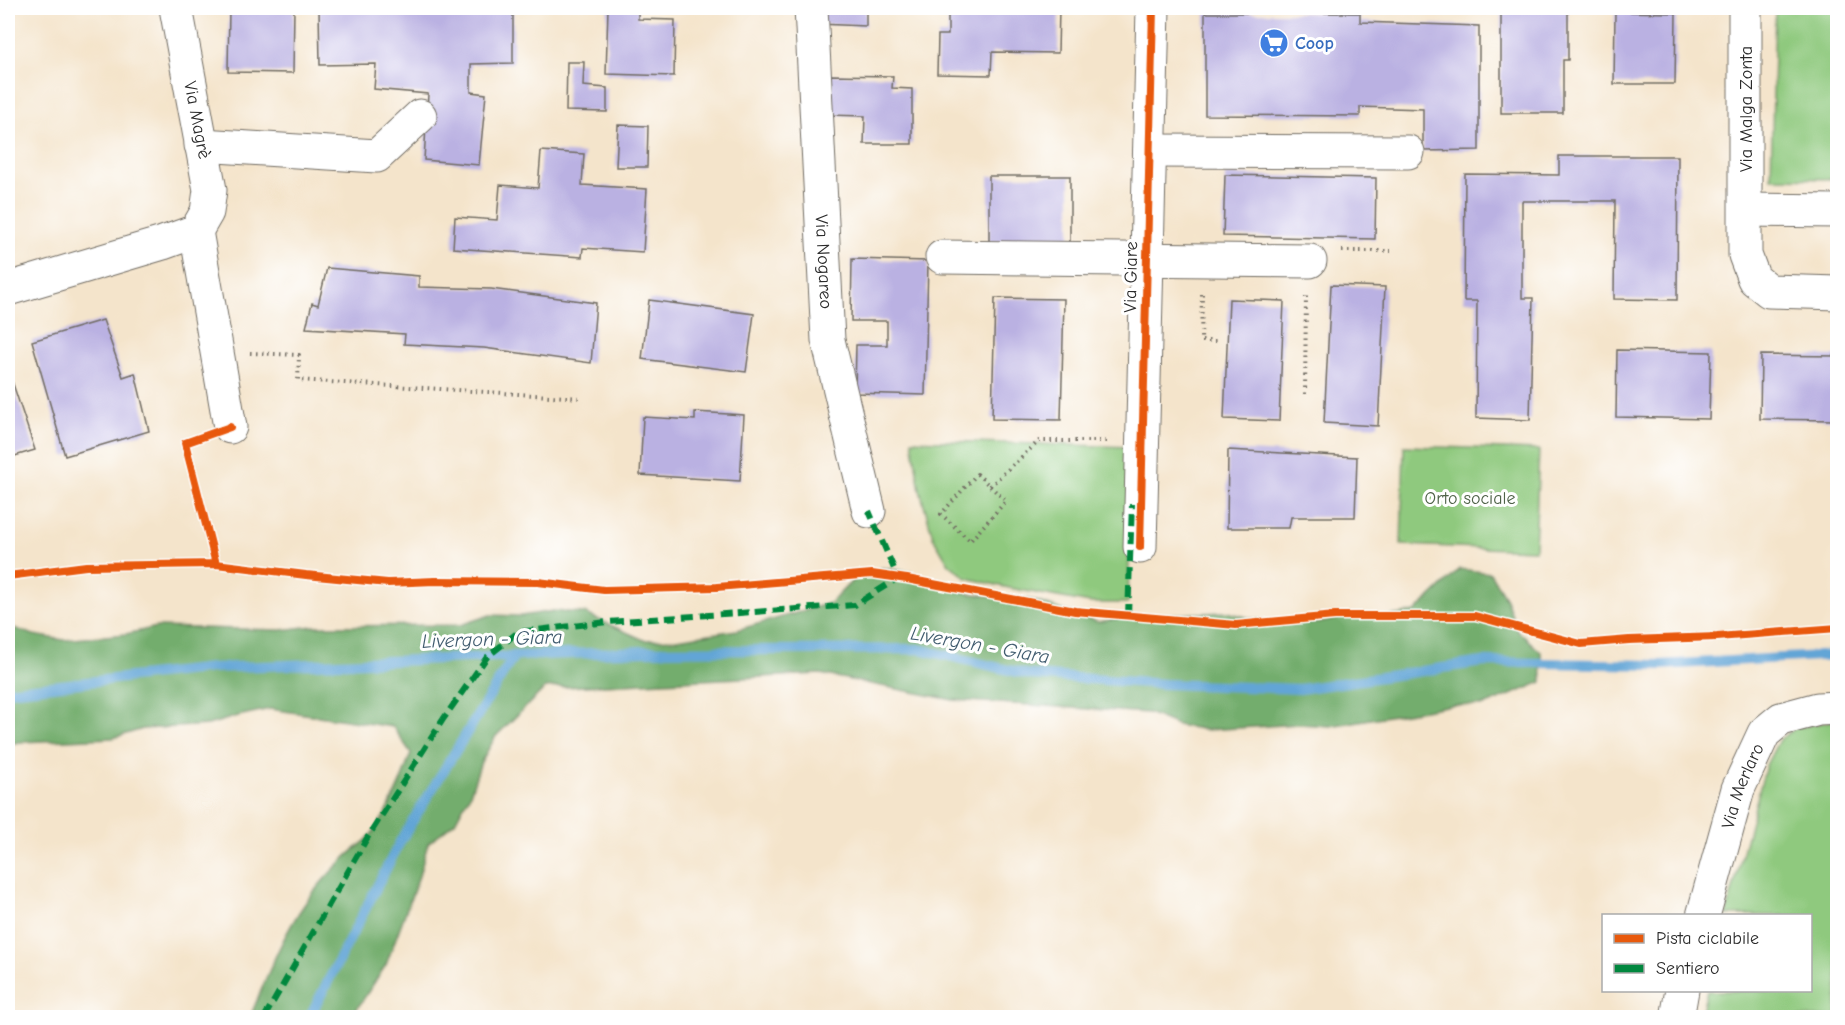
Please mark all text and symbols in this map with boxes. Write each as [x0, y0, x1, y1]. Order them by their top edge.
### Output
supermarket icon: Coop [1258, 27, 1290, 59]
place label: Coop [1295, 33, 1334, 54]
street label: Via Malga Zonta [1736, 46, 1757, 172]
street label: Via Magrè [179, 79, 215, 161]
street label: Via Nogareo [811, 214, 837, 309]
street label: Via Giare [1120, 241, 1142, 313]
park label: Orto sociale [1425, 488, 1515, 509]
water label: Livergon - Giara [909, 621, 1051, 669]
water label: Livergon - Giara [421, 625, 563, 653]
street label: Via Merlaro [1717, 740, 1768, 831]
legend [1602, 914, 1812, 992]
text: Pista ciclabile [1656, 928, 1759, 949]
text: Sentiero [1656, 958, 1720, 979]

